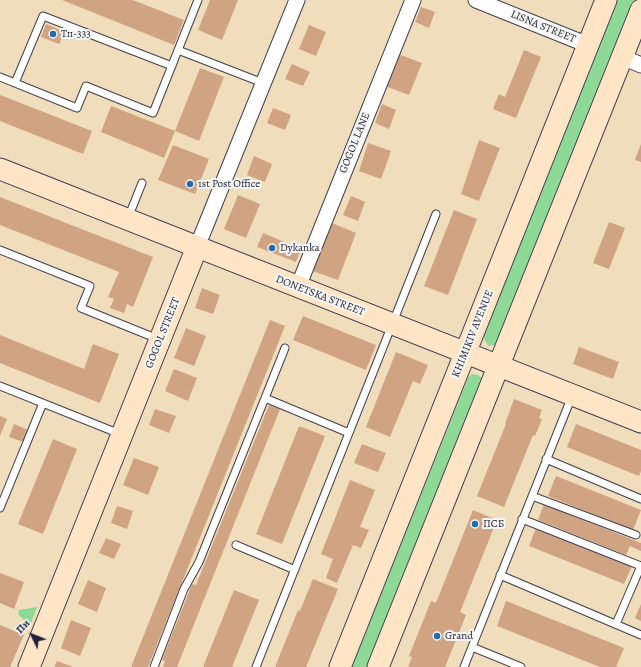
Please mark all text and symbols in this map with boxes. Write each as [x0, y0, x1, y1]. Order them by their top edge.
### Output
street label: LISNA STREET [508, 8, 578, 46]
place label: Тп-333 [61, 27, 91, 41]
marker: Тп-333 [48, 29, 58, 39]
street label: GOGOL LANE [337, 111, 373, 175]
place label: 1st Post Office [198, 177, 260, 191]
marker: 1st Post Office [185, 179, 195, 189]
place label: Dykanka [280, 241, 320, 255]
marker: Dykanka [267, 243, 277, 253]
street label: DONETSKA STREET [274, 273, 366, 319]
street label: KHIMIKIV AVENUE [449, 288, 497, 380]
street label: GOGOL STREET [143, 296, 183, 370]
place label: ПСБ [483, 517, 504, 531]
marker: ПСБ [470, 519, 480, 529]
north arrow [12, 615, 52, 655]
text: Пн [12, 616, 33, 637]
place label: Grand [445, 629, 473, 643]
marker: Grand [432, 631, 442, 641]

